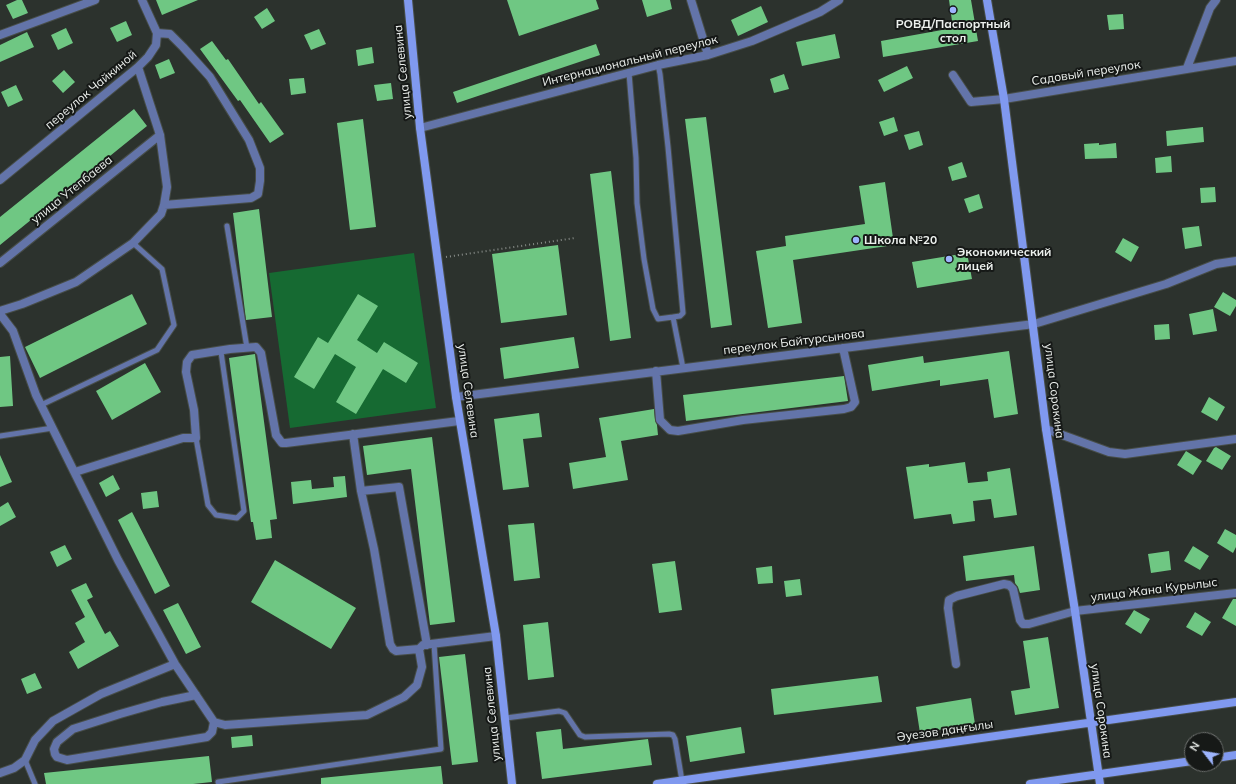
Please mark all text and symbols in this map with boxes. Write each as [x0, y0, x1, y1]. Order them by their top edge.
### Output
marker: РОВД/Паспортный стол [948, 5, 958, 15]
place label: РОВД/Паспортный стол [896, 17, 1010, 45]
street label: улица Селевина [391, 24, 415, 120]
street label: Интернациональный переулок [541, 32, 719, 90]
street label: переулок Чайкиной [42, 48, 140, 132]
street label: Садовый переулок [1031, 57, 1141, 89]
street label: улица Утепбаева [29, 153, 115, 227]
place label: Школа №20 [864, 233, 937, 247]
marker: Школа №20 [851, 235, 861, 245]
place label: Экономический лицей [957, 245, 1051, 273]
marker: Экономический лицей [944, 254, 954, 264]
street label: переулок Байтурсынова [722, 326, 866, 358]
street label: улица Селевина [454, 343, 482, 439]
street label: улица Сорокина [1041, 343, 1067, 439]
street label: улица Жана Курылыс [1090, 575, 1218, 605]
street label: улица Сорокина [1087, 663, 1115, 759]
street label: улица Селевина [480, 666, 504, 762]
street label: Әуезов даңғылы [896, 717, 994, 745]
north arrow [1184, 732, 1224, 772]
text: N [1186, 739, 1203, 754]

